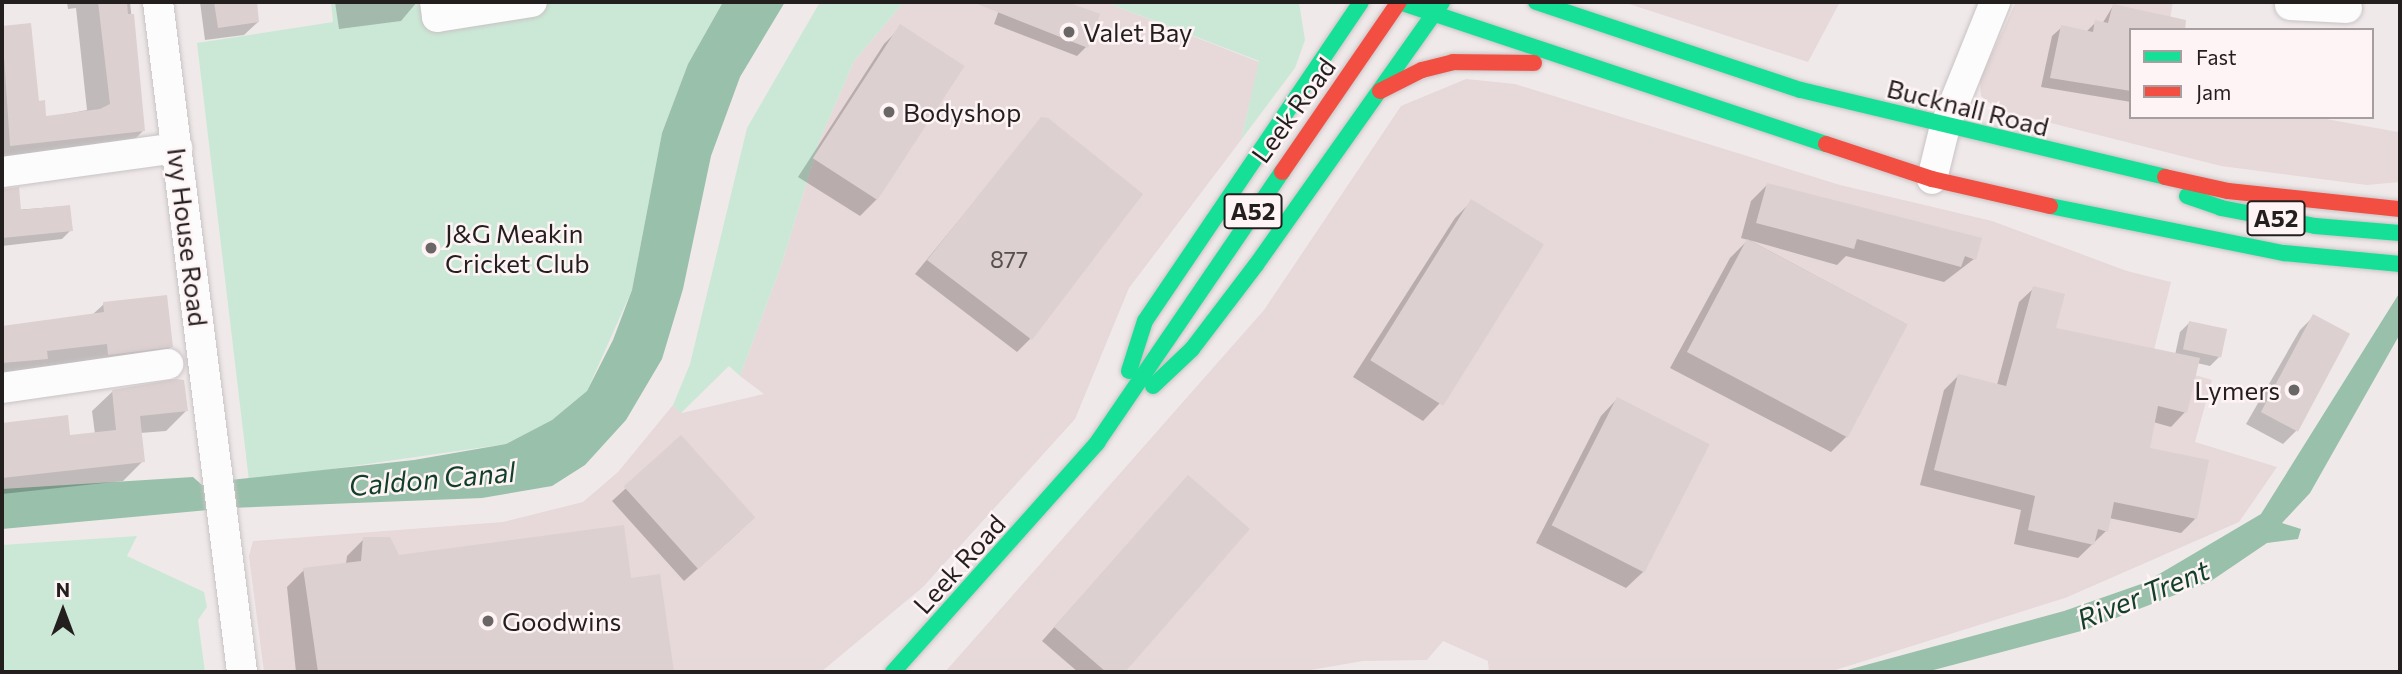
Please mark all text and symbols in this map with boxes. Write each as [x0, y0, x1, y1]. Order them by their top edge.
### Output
place label: Valet Bay [1083, 16, 1192, 48]
marker: Valet Bay [1061, 24, 1077, 40]
legend [2129, 28, 2374, 119]
text: Fast [2196, 44, 2237, 69]
street label: Leek Road [1244, 51, 1342, 169]
street label: Bucknall Road [1884, 72, 2052, 142]
text: Jam [2196, 79, 2231, 104]
place label: Bodyshop [903, 96, 1021, 128]
marker: Bodyshop [881, 104, 897, 120]
street label: Ivy House Road [162, 146, 214, 328]
road number: A52 [1223, 190, 1283, 232]
road number: A52 [2246, 198, 2306, 238]
place label: J&G Meakin Cricket Club [445, 217, 590, 278]
marker: J&G Meakin Cricket Club [423, 240, 439, 256]
house number: 877 [990, 245, 1028, 273]
place label: Lymers [2194, 374, 2280, 406]
marker: Lymers [2286, 382, 2302, 398]
water label: Caldon Canal [347, 454, 517, 502]
street label: Leek Road [907, 508, 1011, 620]
water label: River Trent [2072, 552, 2214, 636]
north arrow [28, 576, 98, 646]
text: N [56, 578, 70, 601]
place label: Goodwins [502, 605, 621, 637]
marker: Goodwins [480, 613, 496, 629]

